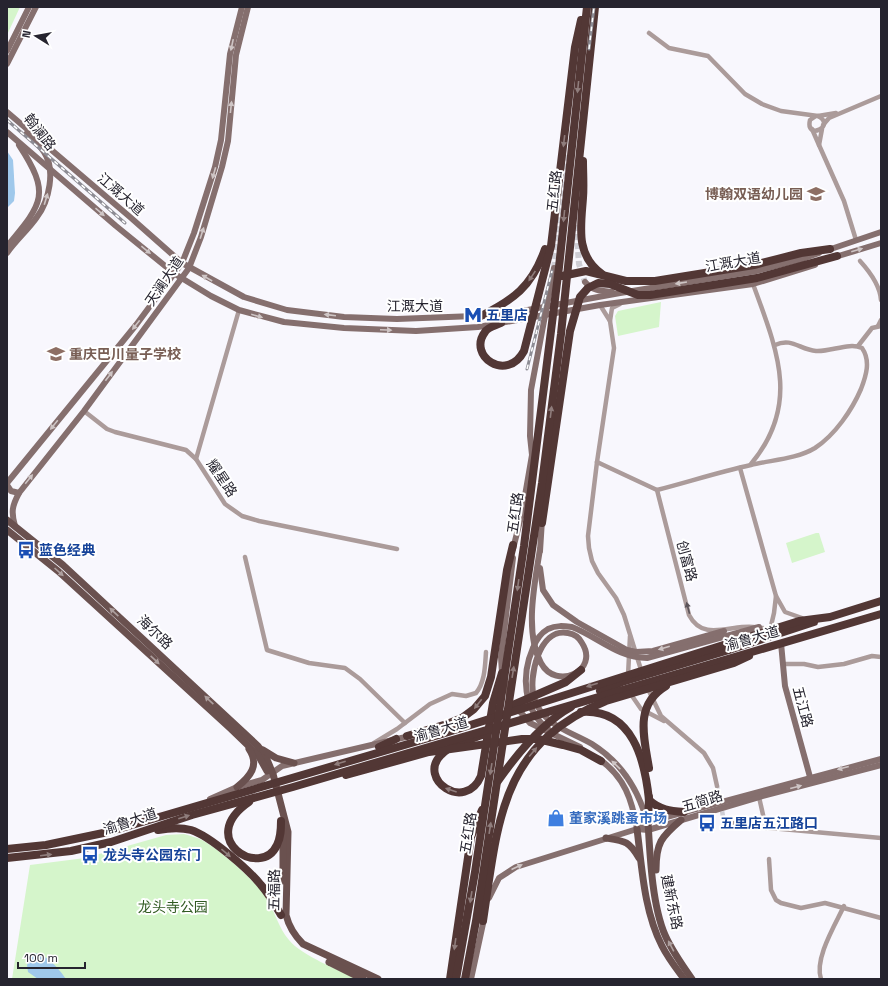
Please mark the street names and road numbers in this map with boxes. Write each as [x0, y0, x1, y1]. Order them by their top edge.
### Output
street label: 翰澜路 [20, 110, 60, 154]
street label: 江溉大道 [94, 169, 148, 219]
street label: 五红路 [543, 169, 565, 213]
street label: 江溉大道 [704, 248, 762, 276]
street label: 天澜大道 [141, 253, 187, 309]
street label: 江溉大道 [387, 297, 443, 315]
street label: 耀星路 [203, 456, 241, 500]
street label: 五红路 [503, 491, 527, 535]
street label: 创富路 [673, 538, 701, 584]
street label: 海尔路 [134, 611, 176, 653]
street label: 渝鲁大道 [723, 622, 781, 654]
street label: 五江路 [789, 684, 817, 730]
street label: 渝鲁大道 [412, 713, 470, 745]
street label: 五简路 [679, 786, 725, 816]
street label: 渝鲁大道 [101, 804, 159, 838]
street label: 五红路 [456, 811, 480, 855]
street label: 五福路 [265, 869, 283, 911]
street label: 建新东路 [657, 873, 687, 931]

